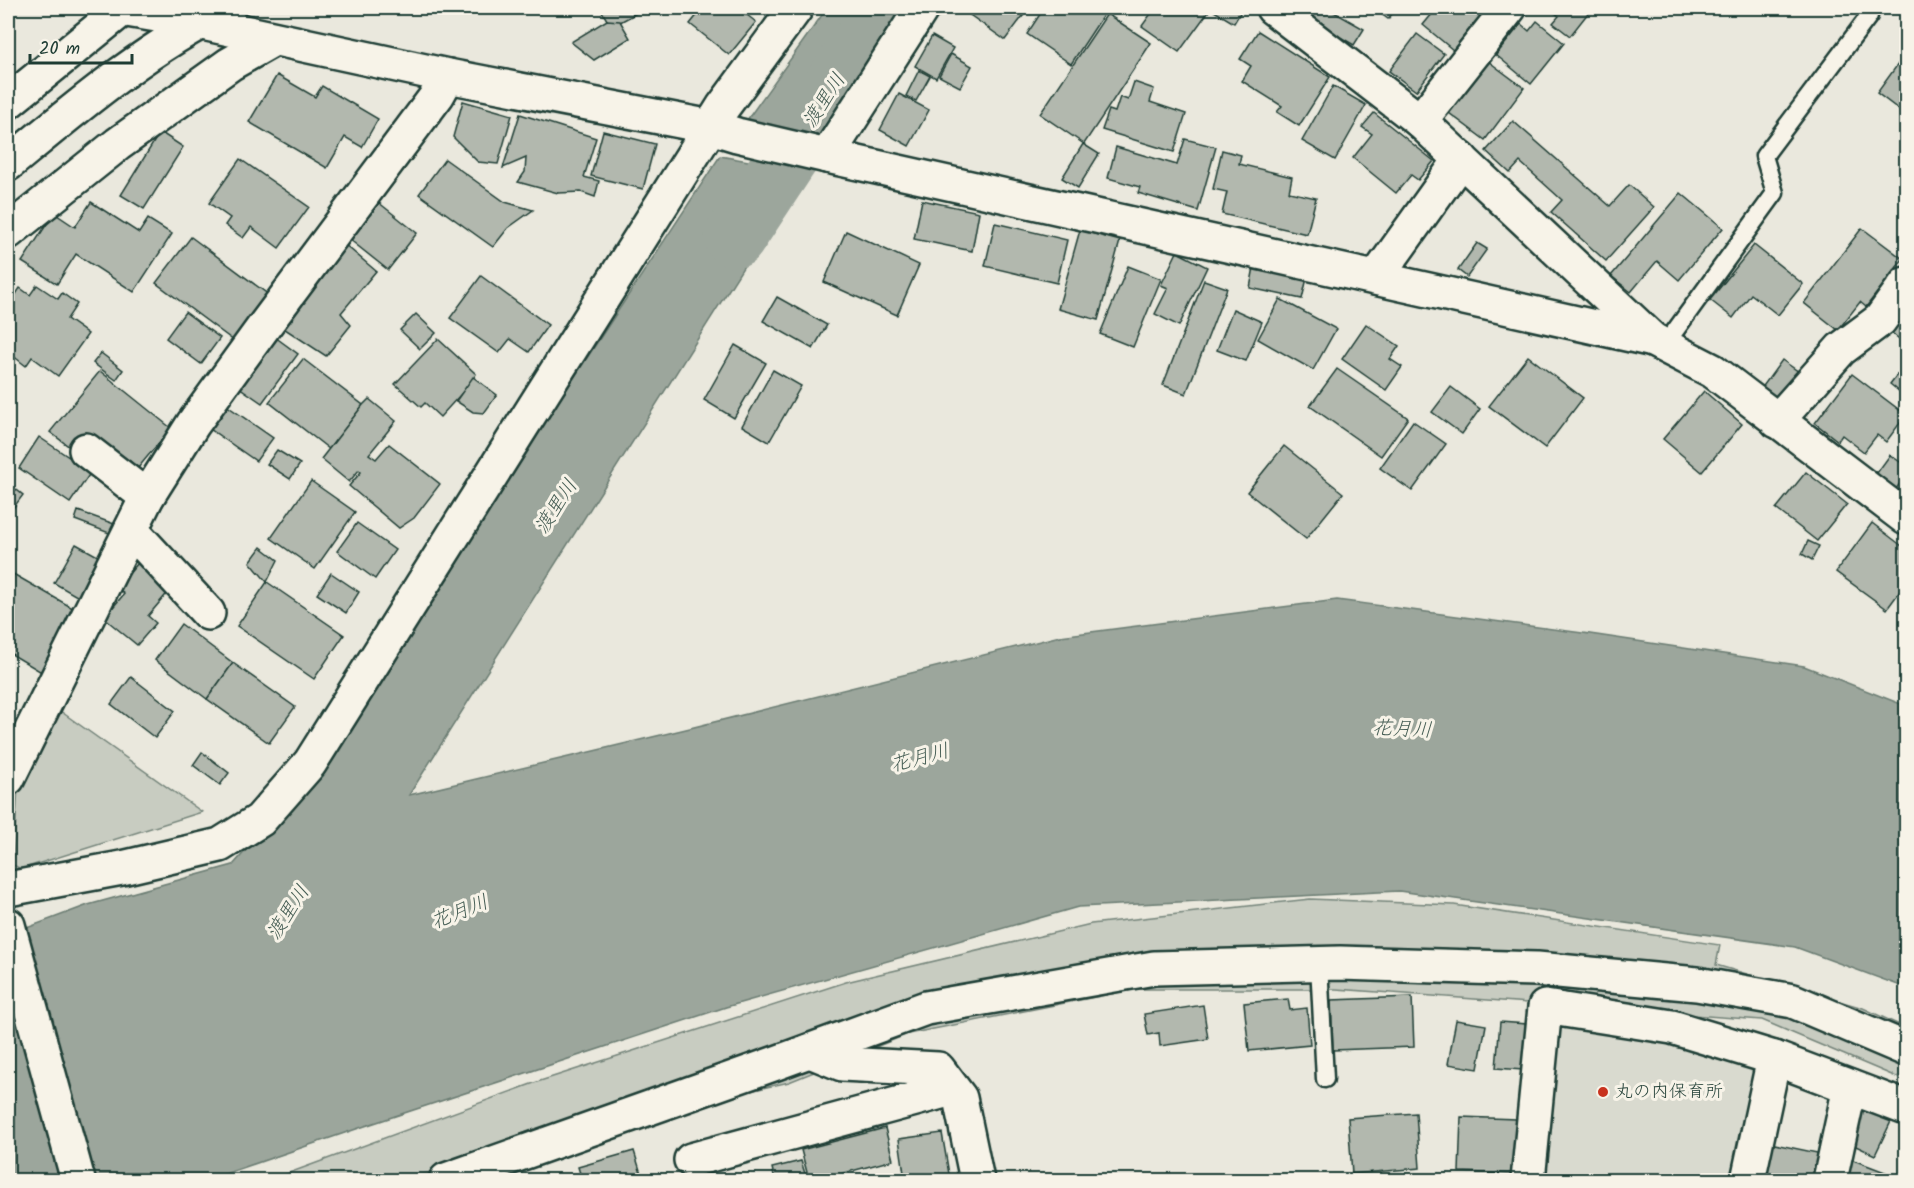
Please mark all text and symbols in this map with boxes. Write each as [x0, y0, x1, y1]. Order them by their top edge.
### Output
scale bar [30, 27, 132, 65]
text: 20 m [39, 35, 80, 64]
water label: 渡里川 [795, 67, 855, 135]
water label: 渡里川 [527, 473, 587, 541]
water label: 花月川 [1371, 712, 1433, 748]
water label: 花月川 [887, 736, 953, 782]
water label: 渡里川 [259, 879, 319, 947]
water label: 花月川 [426, 887, 494, 939]
place label: 丸の内保育所 [1615, 1078, 1723, 1107]
marker: 丸の内保育所 [1596, 1085, 1610, 1099]

